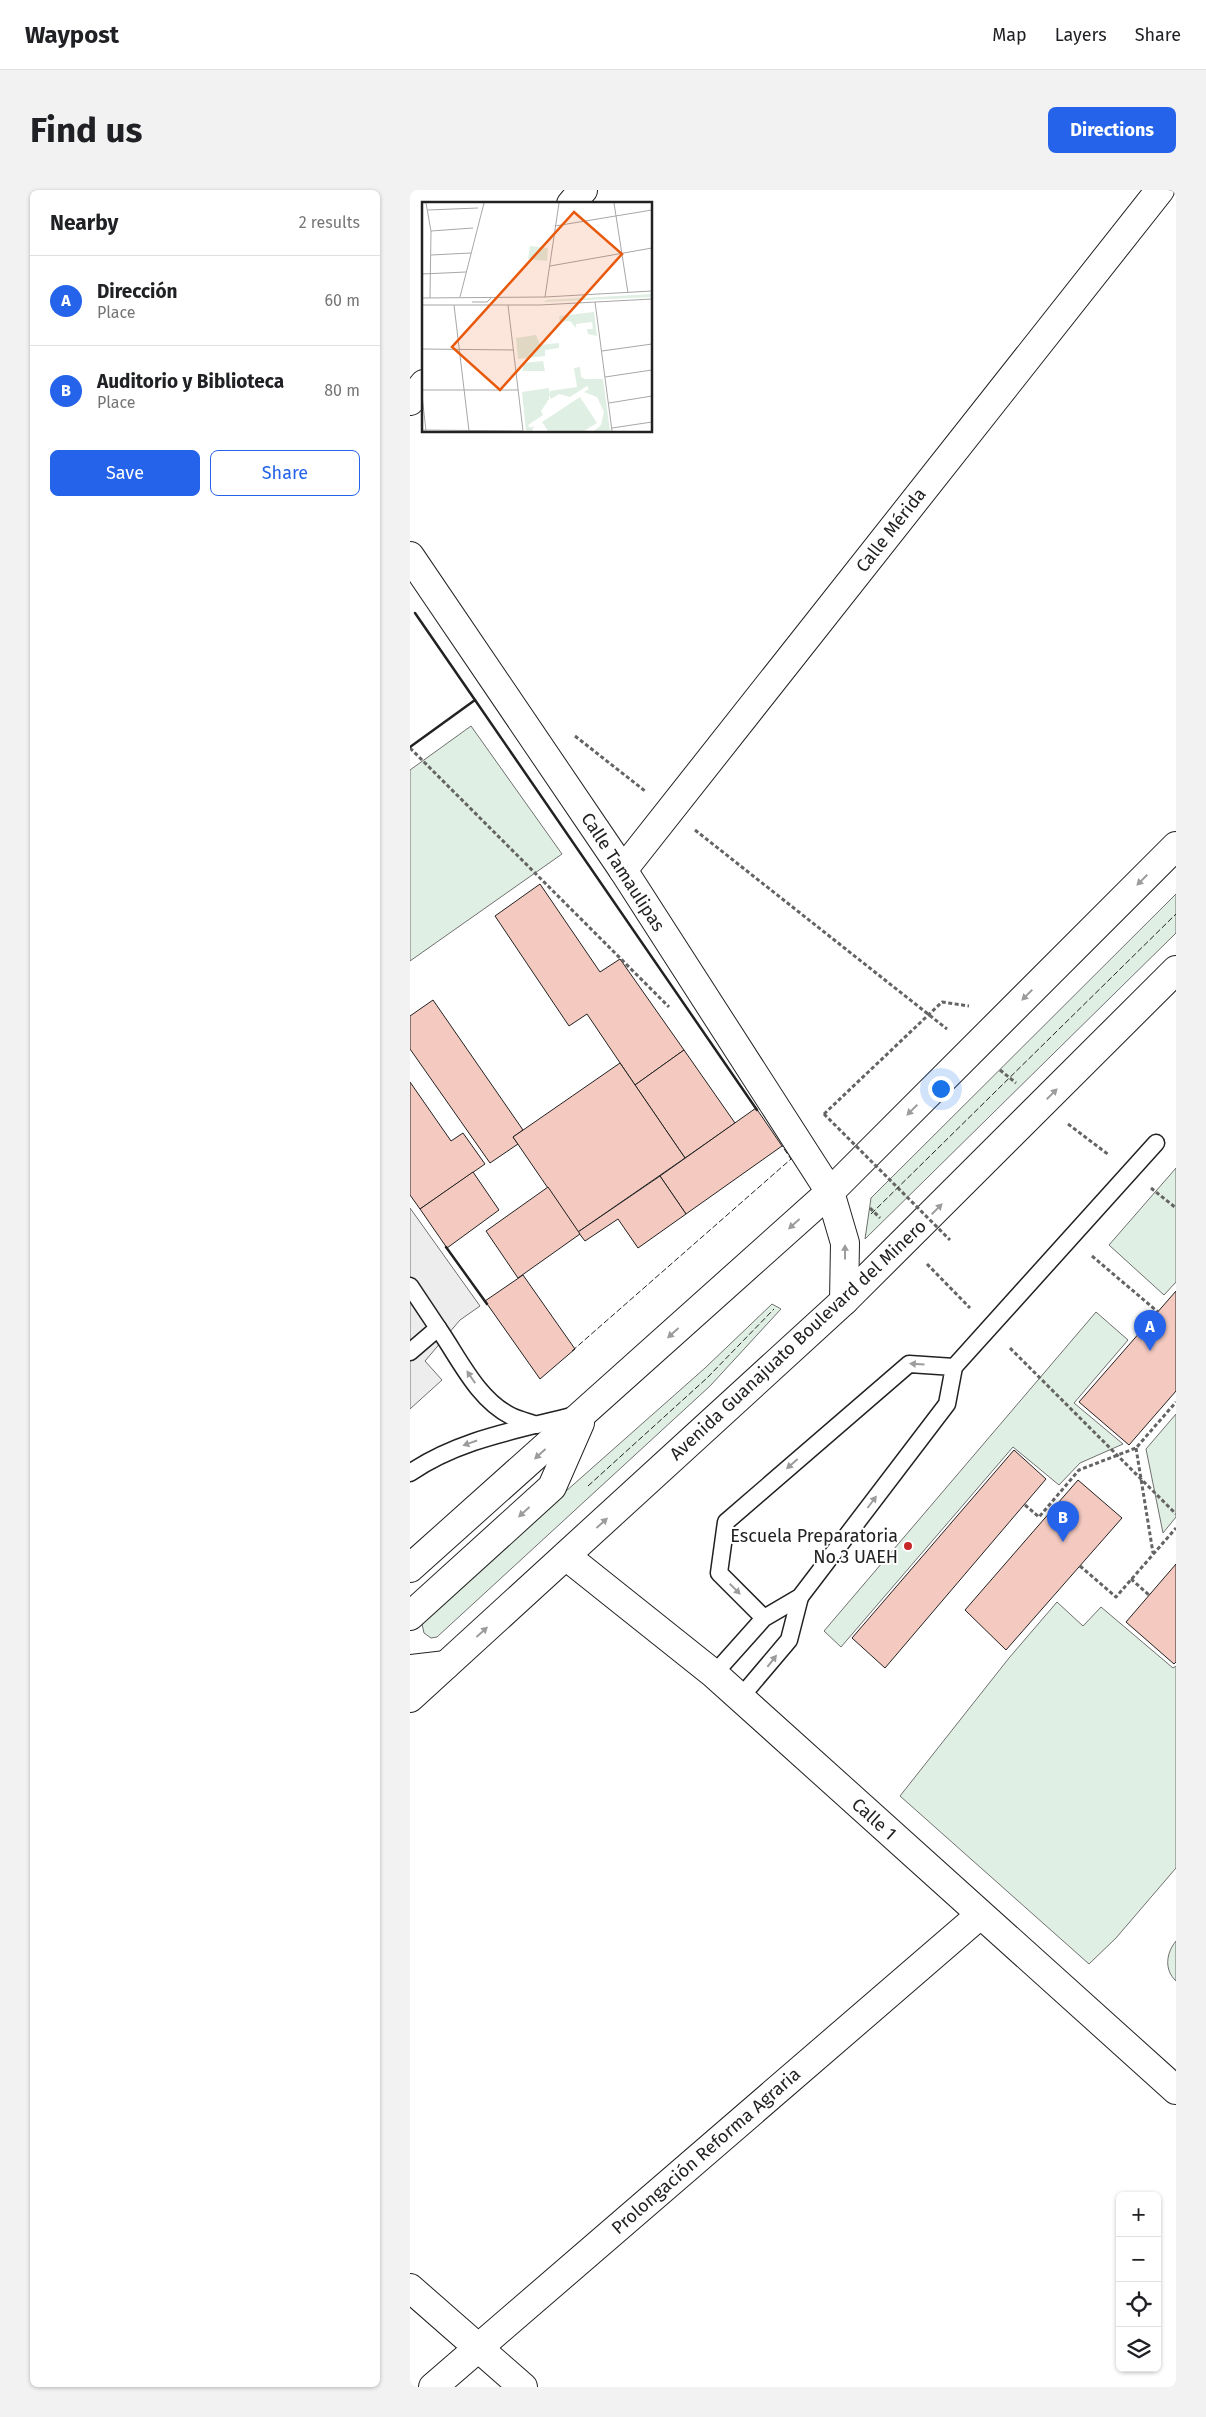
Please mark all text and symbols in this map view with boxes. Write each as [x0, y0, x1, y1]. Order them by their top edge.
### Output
text: Waypost [25, 21, 119, 49]
text: Map [992, 24, 1027, 46]
text: Layers [1055, 24, 1107, 46]
text: Share [1135, 24, 1181, 46]
button: Directions [1048, 107, 1176, 153]
text: Find us [30, 109, 142, 151]
inset map [422, 202, 652, 432]
text: Nearby [50, 210, 118, 236]
text: 2 results [299, 213, 360, 232]
text: Dirección [97, 280, 178, 303]
text: A [61, 291, 71, 310]
text: 60 m [325, 291, 360, 310]
text: Place [97, 303, 136, 322]
text: Auditorio y Biblioteca [97, 370, 284, 393]
text: B [61, 381, 71, 400]
text: 80 m [324, 381, 360, 400]
text: Place [97, 393, 136, 412]
button: Save [50, 450, 200, 496]
button: Share [210, 450, 360, 496]
street label: Calle Mérida [851, 483, 931, 577]
street label: Calle Tamaulipas [576, 808, 670, 936]
one-way arrow [1136, 874, 1148, 886]
one-way arrow [1021, 989, 1033, 1001]
your location [928, 1076, 954, 1102]
one-way arrow [1046, 1088, 1058, 1100]
one-way arrow [906, 1104, 918, 1116]
one-way arrow [931, 1203, 943, 1215]
street label: Avenida Guanajuato Boulevard del Minero [665, 1215, 931, 1465]
one-way arrow [789, 1218, 801, 1230]
one-way arrow [841, 1244, 849, 1260]
pin: A [1134, 1310, 1166, 1351]
one-way arrow [668, 1327, 680, 1339]
one-way arrow [909, 1360, 925, 1368]
one-way arrow [466, 1370, 476, 1384]
one-way arrow [462, 1439, 477, 1447]
one-way arrow [534, 1448, 546, 1460]
one-way arrow [787, 1458, 799, 1470]
one-way arrow [867, 1496, 878, 1509]
pin: B [1047, 1501, 1079, 1542]
one-way arrow [518, 1506, 530, 1518]
one-way arrow [595, 1517, 607, 1529]
place label: Escuela Preparatoria No.3 UAEH [730, 1525, 898, 1568]
marker: Escuela Preparatoria No.3 UAEH [902, 1540, 914, 1552]
one-way arrow [729, 1583, 741, 1595]
one-way arrow [476, 1626, 488, 1638]
one-way arrow [767, 1655, 778, 1668]
street label: Calle 1 [847, 1793, 901, 1845]
street label: Prolongación Reforma Agraria [607, 2063, 805, 2239]
map controls [1116, 2192, 1161, 2372]
button: + [1116, 2192, 1161, 2237]
button: − [1116, 2237, 1161, 2282]
button: locate [1116, 2282, 1161, 2327]
button: layers [1116, 2327, 1161, 2372]

